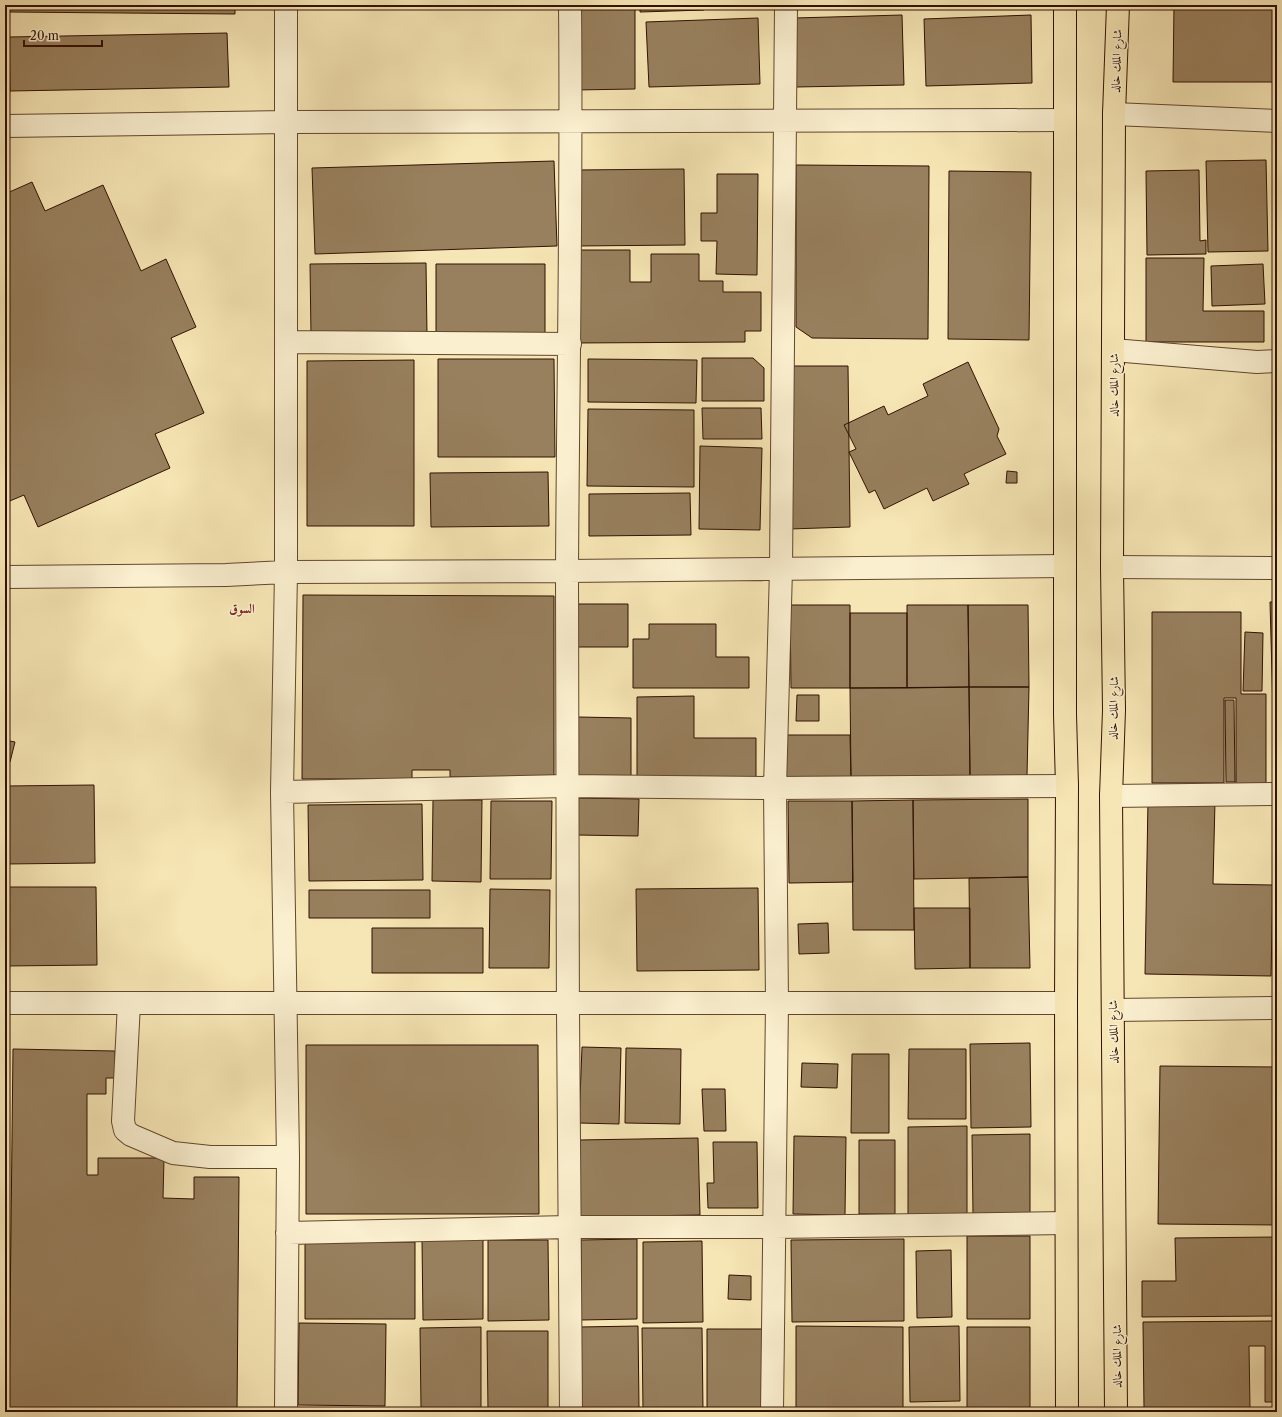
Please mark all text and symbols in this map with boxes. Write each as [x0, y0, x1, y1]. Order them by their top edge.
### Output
scale bar [24, 22, 102, 48]
text: 20 m [30, 28, 59, 43]
street label: شارع الملك خالد [1107, 29, 1129, 93]
street label: شارع الملك خالد [1106, 353, 1125, 417]
district label: السوق [229, 600, 255, 617]
street label: شارع الملك خالد [1105, 676, 1125, 740]
street label: شارع الملك خالد [1105, 1000, 1125, 1064]
street label: شارع الملك خالد [1109, 1324, 1128, 1388]

